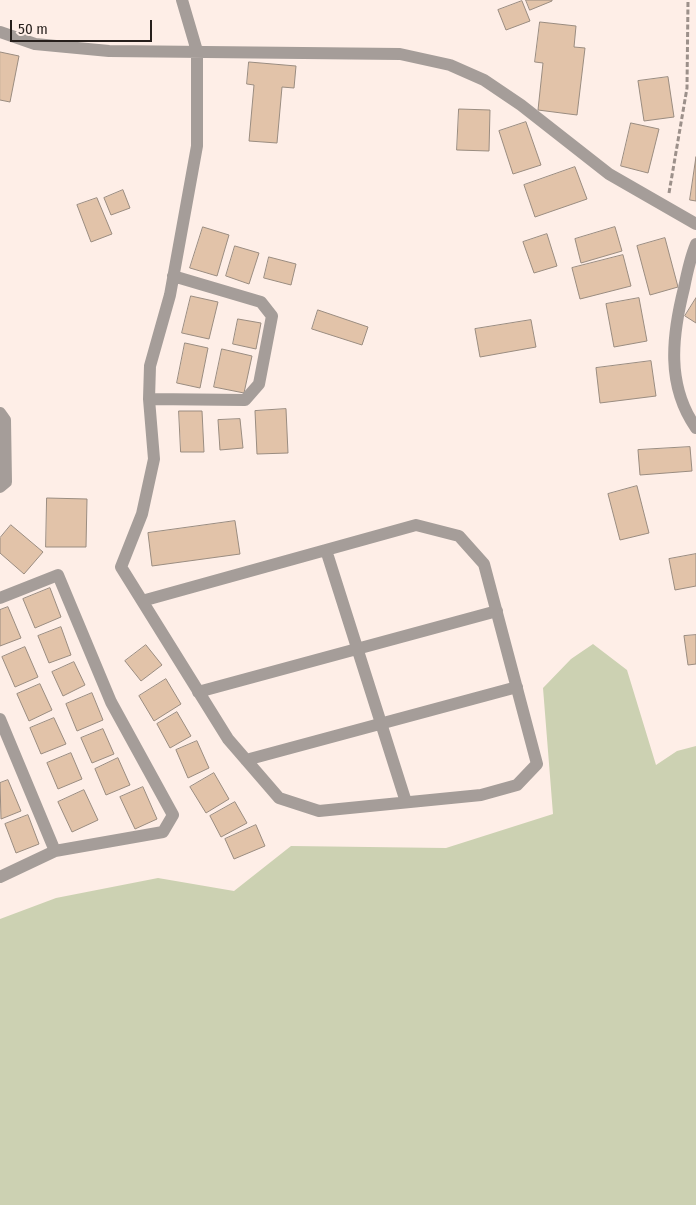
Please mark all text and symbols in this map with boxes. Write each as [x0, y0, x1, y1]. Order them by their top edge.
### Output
scale bar [12, 10, 155, 42]
text: 50 m [18, 20, 48, 38]

